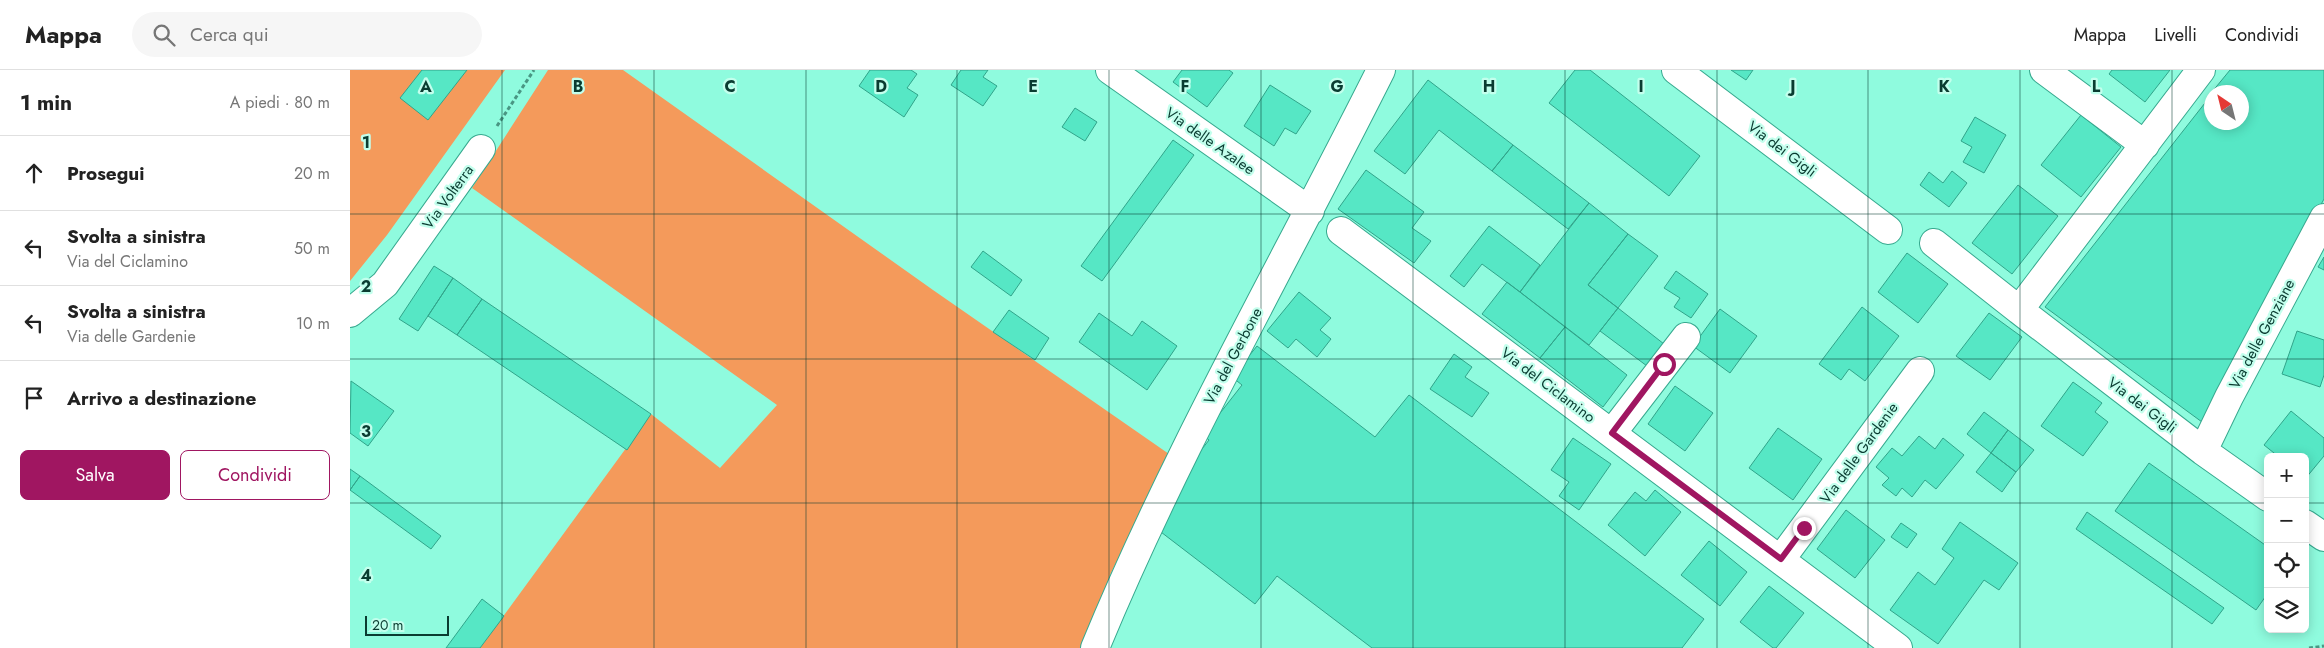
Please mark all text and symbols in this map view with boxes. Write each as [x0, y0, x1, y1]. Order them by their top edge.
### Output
search box [132, 12, 482, 57]
text: Mappa [25, 17, 102, 52]
icon: search [150, 21, 178, 49]
text: Cerca qui [190, 21, 269, 48]
text: Mappa [2074, 22, 2126, 48]
text: Livelli [2154, 22, 2197, 48]
text: Condividi [2225, 22, 2299, 48]
text: A [419, 75, 432, 98]
text: B [573, 75, 583, 98]
text: C [724, 75, 736, 98]
text: D [875, 75, 887, 98]
text: E [1028, 75, 1038, 98]
text: F [1181, 75, 1189, 98]
text: G [1330, 75, 1344, 98]
text: H [1483, 75, 1495, 98]
text: I [1638, 75, 1644, 98]
text: J [1787, 75, 1796, 98]
text: K [1938, 75, 1950, 98]
text: L [2092, 75, 2101, 98]
north arrow [2204, 85, 2249, 130]
text: 1 min [20, 88, 72, 118]
text: A piedi · 80 m [230, 91, 330, 114]
street label: Via delle Azalee [1161, 102, 1259, 180]
street label: Via dei Gigli [1743, 116, 1821, 182]
text: 1 [362, 131, 370, 154]
icon: ahead [20, 159, 48, 187]
text: Prosegui [67, 160, 145, 187]
street label: Via Volterra [417, 160, 479, 234]
text: 20 m [294, 162, 330, 185]
text: Svolta a sinistra [67, 223, 206, 250]
icon: left [20, 234, 48, 262]
text: 50 m [294, 237, 330, 260]
text: Via del Ciclamino [67, 250, 188, 273]
text: 2 [361, 275, 371, 298]
street label: Via delle Genziane [2224, 275, 2300, 393]
text: Svolta a sinistra [67, 298, 206, 325]
street label: Via del Gerbone [1198, 304, 1268, 408]
icon: left [20, 309, 48, 337]
text: 10 m [296, 312, 330, 335]
text: Via delle Gardenie [67, 325, 196, 348]
street label: Via del Ciclamino [1496, 342, 1600, 428]
route start [1653, 353, 1676, 376]
street label: Via dei Gigli [2103, 372, 2181, 438]
icon: arrive [20, 384, 48, 412]
text: Arrivo a destinazione [67, 385, 256, 412]
street label: Via delle Gardenie [1815, 398, 1904, 508]
text: 3 [361, 420, 371, 443]
button: Salva [20, 450, 170, 500]
button: Condividi [180, 450, 330, 500]
map controls [2264, 453, 2309, 633]
button: + [2264, 453, 2309, 498]
button: − [2264, 498, 2309, 543]
route end [1793, 517, 1816, 540]
button: locate [2264, 543, 2309, 588]
text: 4 [360, 564, 372, 587]
button: layers [2264, 588, 2309, 633]
scale bar [365, 613, 449, 636]
text: 20 m [372, 615, 404, 635]

